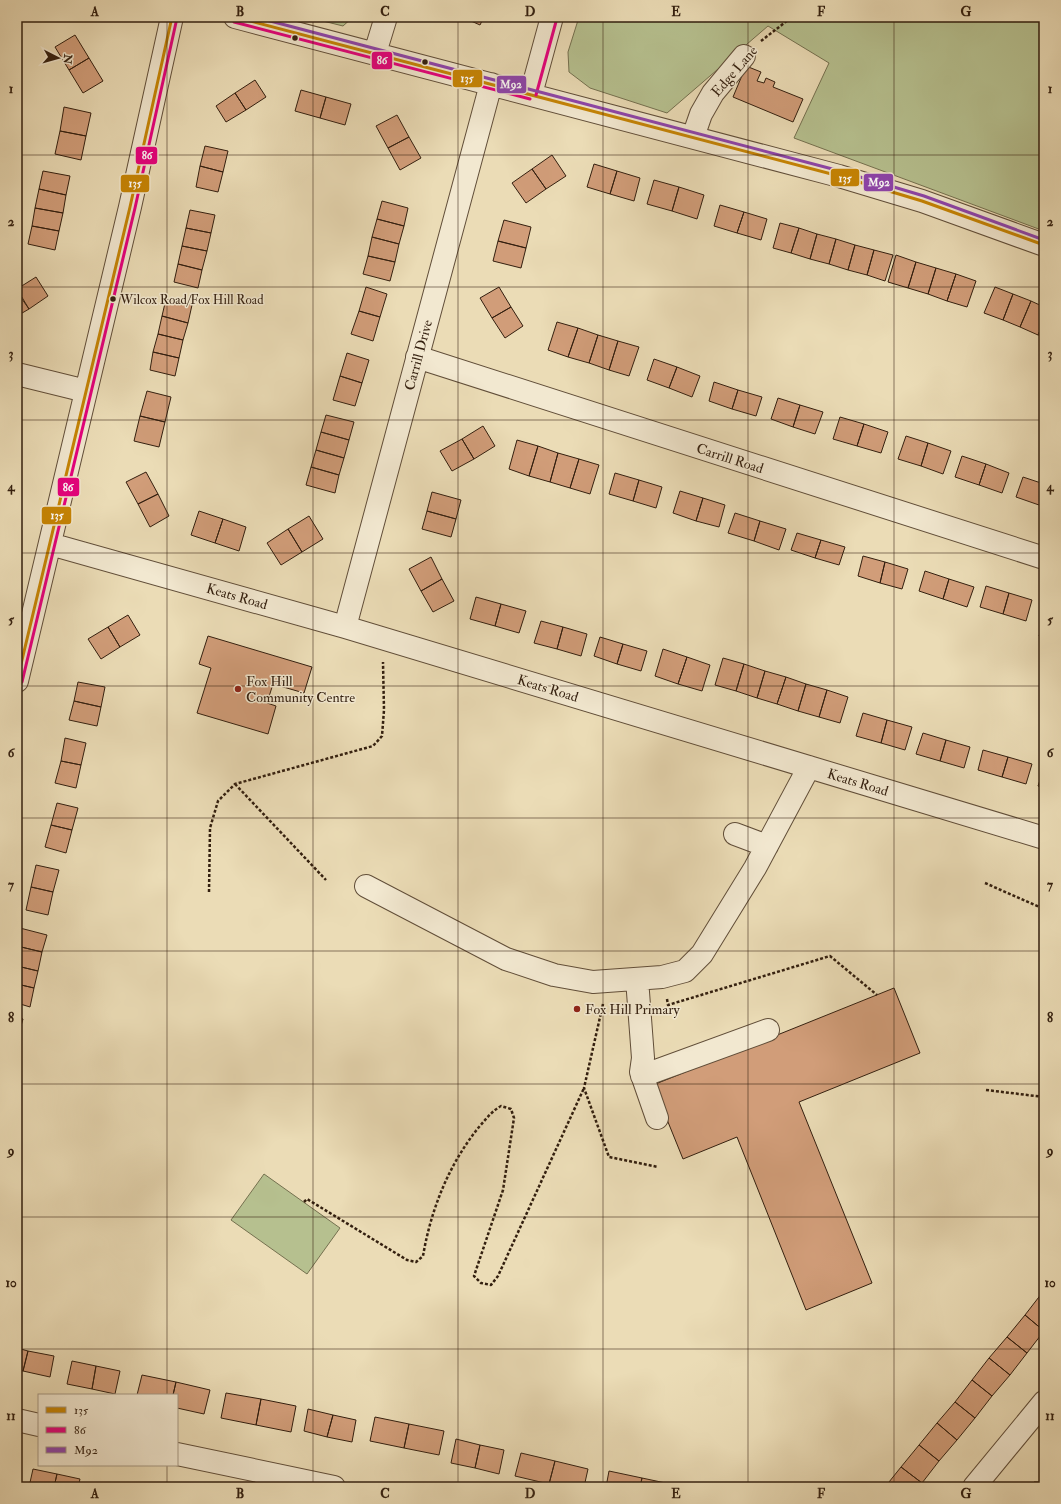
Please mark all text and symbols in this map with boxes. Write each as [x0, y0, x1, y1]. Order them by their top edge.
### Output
text: A [90, 4, 100, 20]
text: B [236, 4, 244, 20]
text: C [380, 4, 390, 20]
text: D [525, 4, 536, 20]
text: E [671, 4, 681, 20]
text: F [817, 4, 826, 20]
text: G [961, 4, 972, 20]
unlabelled marker [290, 33, 300, 43]
north arrow [38, 38, 78, 78]
street label: Edge Lane [708, 42, 761, 100]
line badge: 86 [371, 51, 393, 70]
text: N [60, 52, 75, 66]
text: 86 [377, 54, 389, 67]
unlabelled marker [420, 57, 430, 67]
line badge: 135 [452, 69, 483, 88]
text: 135 [461, 72, 474, 85]
line badge: M92 [496, 75, 527, 94]
text: M92 [499, 78, 522, 91]
text: 1 [9, 81, 14, 97]
text: 1 [1048, 81, 1053, 97]
line badge: 86 [135, 146, 158, 165]
text: 86 [142, 149, 154, 162]
line badge: 135 [830, 168, 860, 187]
text: 135 [839, 172, 852, 185]
line badge: M92 [863, 173, 894, 192]
line badge: 135 [120, 174, 150, 193]
text: M92 [867, 176, 890, 189]
text: 135 [129, 177, 142, 190]
text: 2 [8, 214, 15, 230]
text: 2 [1047, 214, 1054, 230]
place label: Wilcox Road/Fox Hill Road [119, 292, 264, 308]
marker: Wilcox Road/Fox Hill Road [108, 294, 118, 304]
street label: Carrill Drive [401, 318, 436, 392]
text: 3 [9, 346, 14, 362]
text: 3 [1048, 346, 1053, 362]
street label: Carrill Road [694, 440, 766, 477]
line badge: 86 [57, 477, 80, 497]
text: 4 [6, 479, 15, 495]
text: 4 [1045, 479, 1054, 495]
text: 86 [63, 481, 75, 494]
line badge: 135 [41, 506, 72, 525]
text: 135 [51, 509, 64, 522]
street label: Keats Road [204, 580, 269, 613]
text: 5 [8, 612, 14, 628]
text: 5 [1047, 612, 1053, 628]
street label: Keats Road [515, 671, 580, 706]
place label: Fox Hill Community Centre [246, 673, 355, 707]
marker: Fox Hill Community Centre [233, 684, 243, 694]
text: 6 [8, 745, 16, 761]
text: 6 [1047, 745, 1055, 761]
street label: Keats Road [825, 765, 890, 800]
text: 7 [8, 877, 15, 893]
text: 7 [1047, 877, 1054, 893]
place label: Fox Hill Primary [585, 1001, 680, 1019]
marker: Fox Hill Primary [572, 1004, 582, 1014]
text: 8 [8, 1010, 14, 1026]
text: 8 [1047, 1010, 1053, 1026]
text: 9 [6, 1143, 15, 1159]
text: 9 [1045, 1143, 1054, 1159]
text: 10 [5, 1275, 17, 1291]
text: 10 [1044, 1275, 1056, 1291]
legend [38, 1394, 178, 1466]
text: 135 [74, 1403, 89, 1418]
text: 11 [6, 1408, 16, 1424]
text: 11 [1045, 1408, 1055, 1424]
text: 86 [74, 1423, 87, 1438]
text: M92 [74, 1443, 98, 1458]
text: A [90, 1486, 100, 1502]
text: B [236, 1486, 244, 1502]
text: C [380, 1486, 390, 1502]
text: D [525, 1486, 536, 1502]
text: E [671, 1486, 681, 1502]
text: F [817, 1486, 826, 1502]
text: G [961, 1486, 972, 1502]

